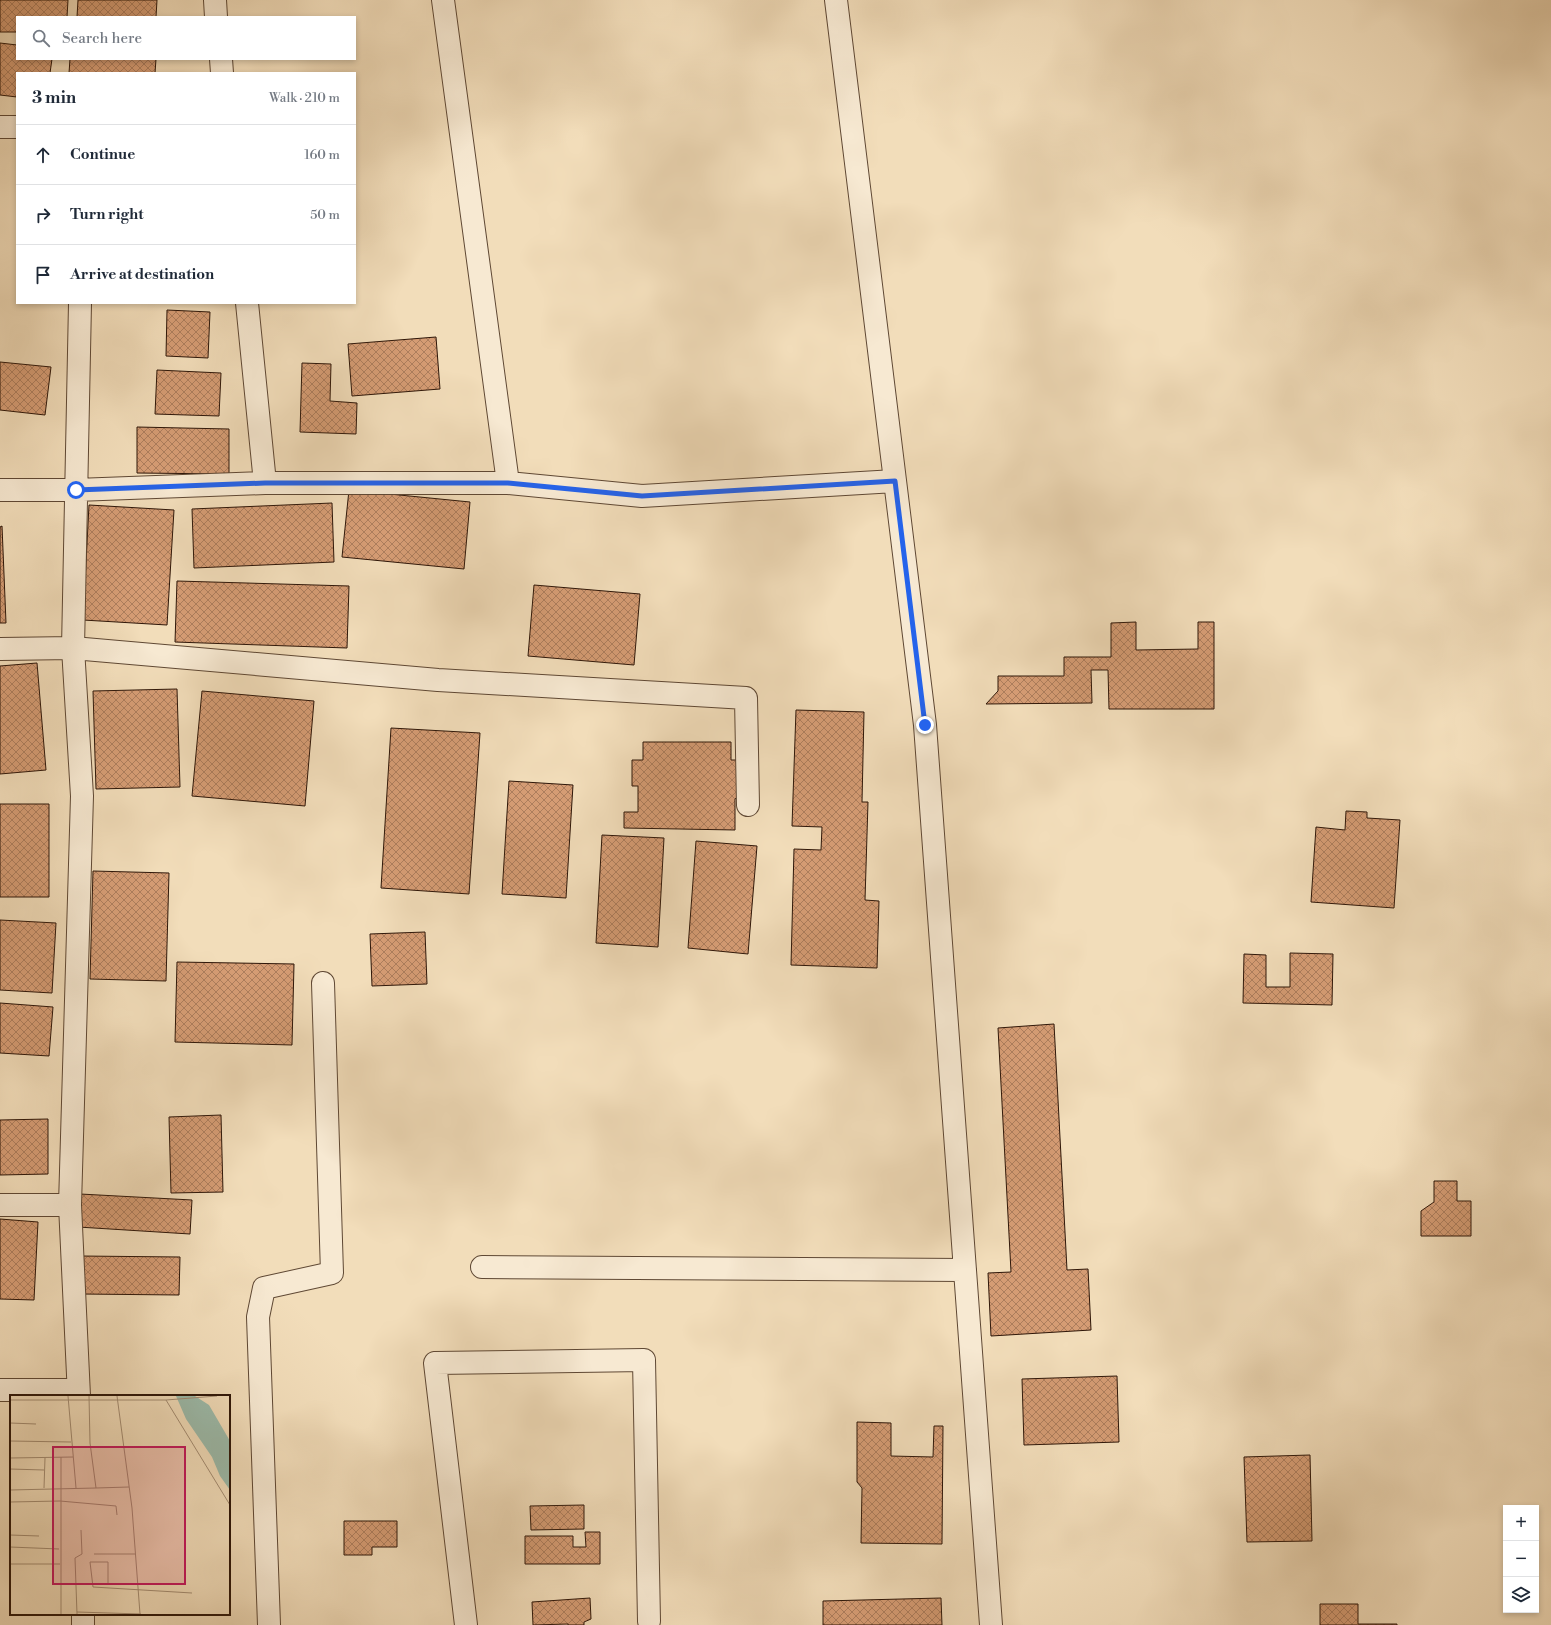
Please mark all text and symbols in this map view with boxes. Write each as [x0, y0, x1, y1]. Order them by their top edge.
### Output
search box [16, 16, 356, 60]
icon: search [30, 27, 52, 49]
text: Search here [62, 29, 142, 48]
text: 3 min [32, 87, 76, 109]
text: Walk · 210 m [269, 90, 340, 106]
icon: ahead [32, 144, 54, 166]
text: Continue [70, 145, 135, 164]
text: 160 m [304, 147, 340, 163]
icon: right [32, 204, 54, 226]
text: Turn right [70, 205, 144, 224]
text: 50 m [310, 207, 340, 223]
icon: arrive [32, 264, 54, 286]
text: Arrive at destination [70, 265, 214, 284]
route start [67, 481, 85, 499]
route end [916, 716, 934, 734]
inset map [10, 1395, 230, 1615]
map controls [1503, 1505, 1539, 1613]
button: + [1503, 1505, 1539, 1541]
button: − [1503, 1541, 1539, 1577]
button: layers [1503, 1577, 1539, 1613]

